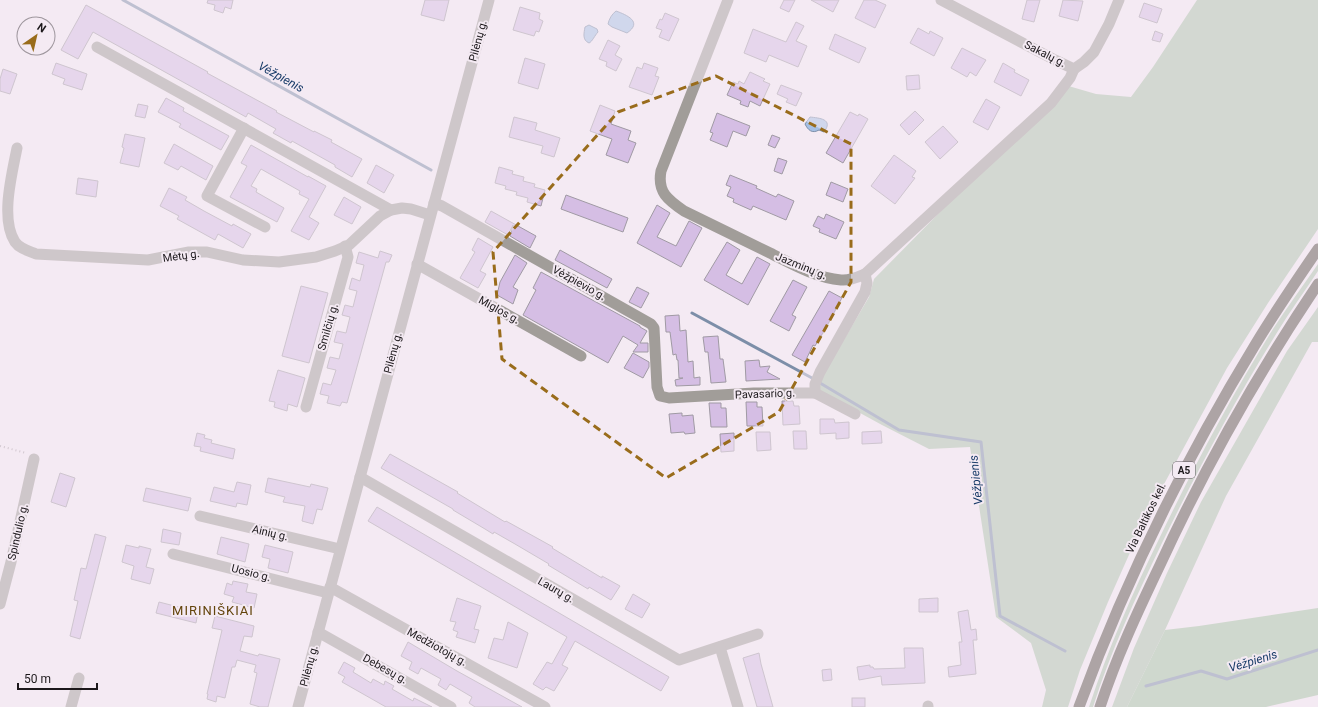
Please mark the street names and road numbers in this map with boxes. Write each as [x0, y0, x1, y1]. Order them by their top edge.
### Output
street label: Pilėnų g. [466, 19, 490, 63]
street label: Sakalų g. [1022, 38, 1068, 70]
street label: Mėtų g. [162, 247, 200, 265]
street label: Jazminų g. [774, 250, 828, 282]
street label: Vėžpievio g. [550, 263, 608, 303]
street label: Miglos g. [476, 293, 522, 327]
street label: Smilčių g. [315, 302, 341, 352]
street label: Pilėnų g. [381, 331, 405, 375]
street label: Pavasario g. [735, 386, 795, 402]
road number: A5 [1173, 462, 1195, 478]
street label: Via Baltikos kel. [1123, 480, 1169, 556]
street label: Spindulio g. [5, 503, 31, 561]
street label: Ainių g. [251, 523, 289, 543]
street label: Uosio g. [230, 562, 272, 584]
street label: Laurų g. [536, 574, 576, 606]
street label: Medžiotojų g. [405, 625, 469, 669]
street label: Pilėnų g. [297, 644, 321, 688]
street label: Debesų g. [361, 652, 409, 687]

